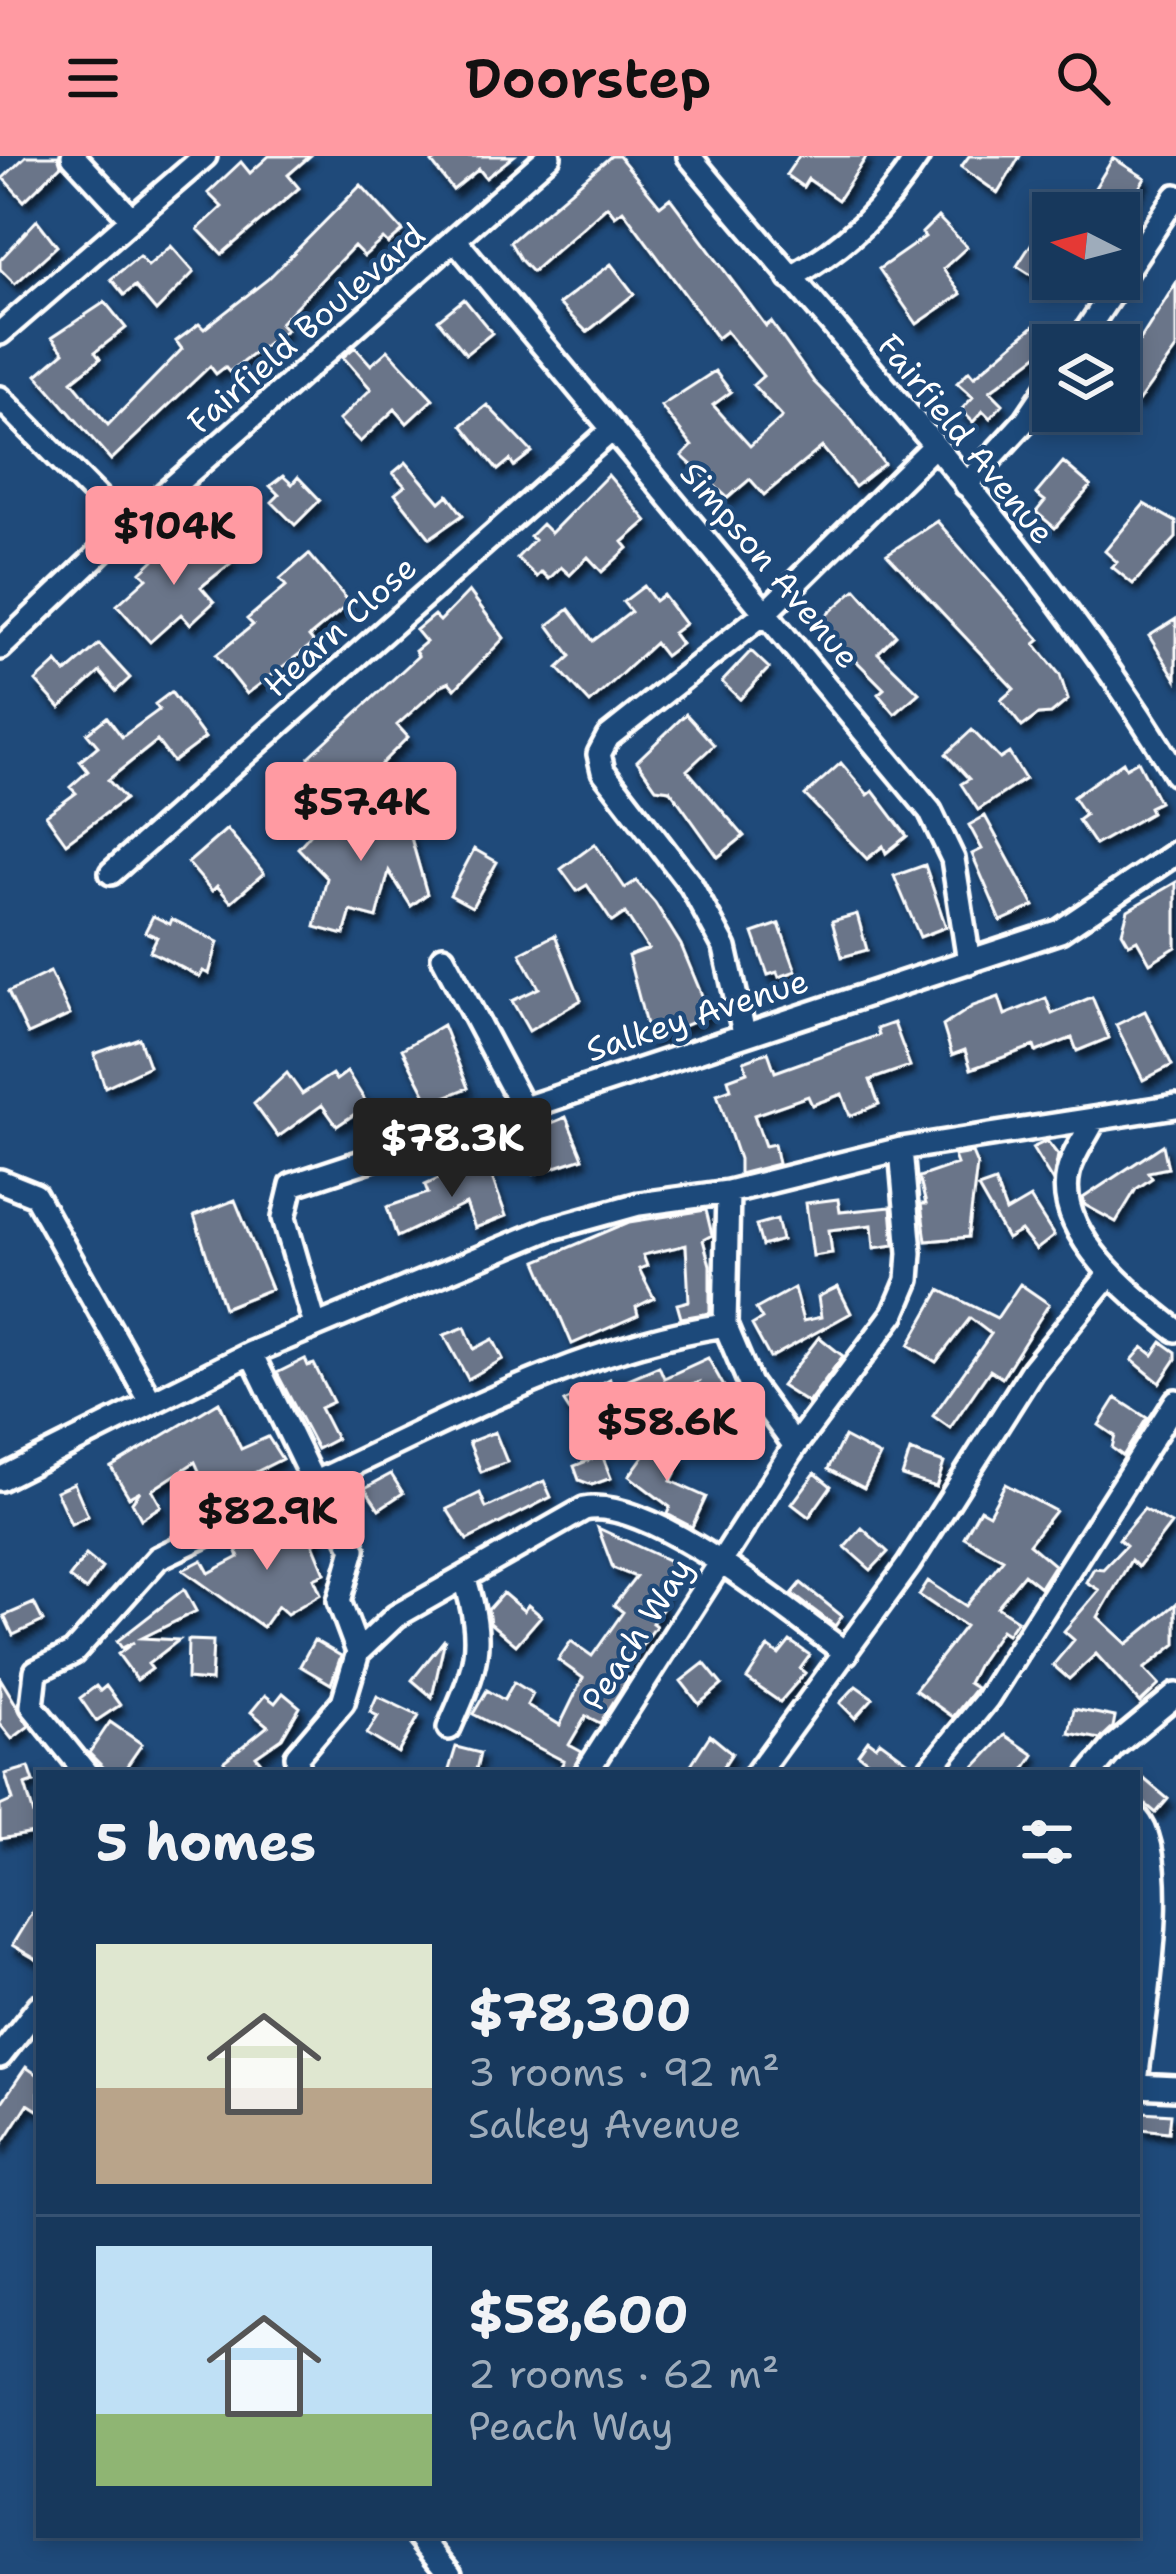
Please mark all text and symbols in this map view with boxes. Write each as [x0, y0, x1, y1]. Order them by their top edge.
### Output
text: Doorstep [465, 42, 711, 114]
icon: menu [60, 45, 126, 111]
icon: search [1050, 45, 1116, 111]
north arrow [1032, 192, 1140, 300]
map controls [1032, 192, 1140, 432]
street label: Fairfield Boulevard [178, 212, 434, 444]
street label: Fairfield Avenue [867, 324, 1065, 554]
button: layers [1032, 324, 1140, 432]
street label: Simpson Avenue [670, 452, 870, 678]
pin: $104K [90, 486, 258, 588]
text: $104K [112, 499, 236, 551]
street label: Hearn Close [254, 545, 426, 707]
pin: $57.4K [263, 762, 459, 864]
text: $57.4K [292, 775, 430, 827]
street label: Salkey Avenue [580, 958, 814, 1072]
pin: $78.3K [354, 1098, 550, 1200]
text: $78.3K [380, 1111, 524, 1163]
pin: $58.6K [569, 1382, 765, 1484]
text: $58.6K [596, 1395, 738, 1447]
pin: $82.9K [169, 1471, 365, 1573]
text: $82.9K [197, 1484, 337, 1536]
street label: Peach Way [571, 1549, 703, 1719]
text: 5 homes [96, 1808, 316, 1876]
icon: filters [1014, 1809, 1080, 1875]
text: $78,300 [468, 1978, 691, 2046]
icon: home [192, 1992, 336, 2136]
text: 3 rooms · 92 m² [468, 2046, 780, 2098]
text: Salkey Avenue [468, 2098, 741, 2150]
text: $58,600 [468, 2280, 689, 2348]
icon: home [192, 2294, 336, 2438]
text: 2 rooms · 62 m² [468, 2348, 780, 2400]
text: Peach Way [468, 2400, 673, 2452]

